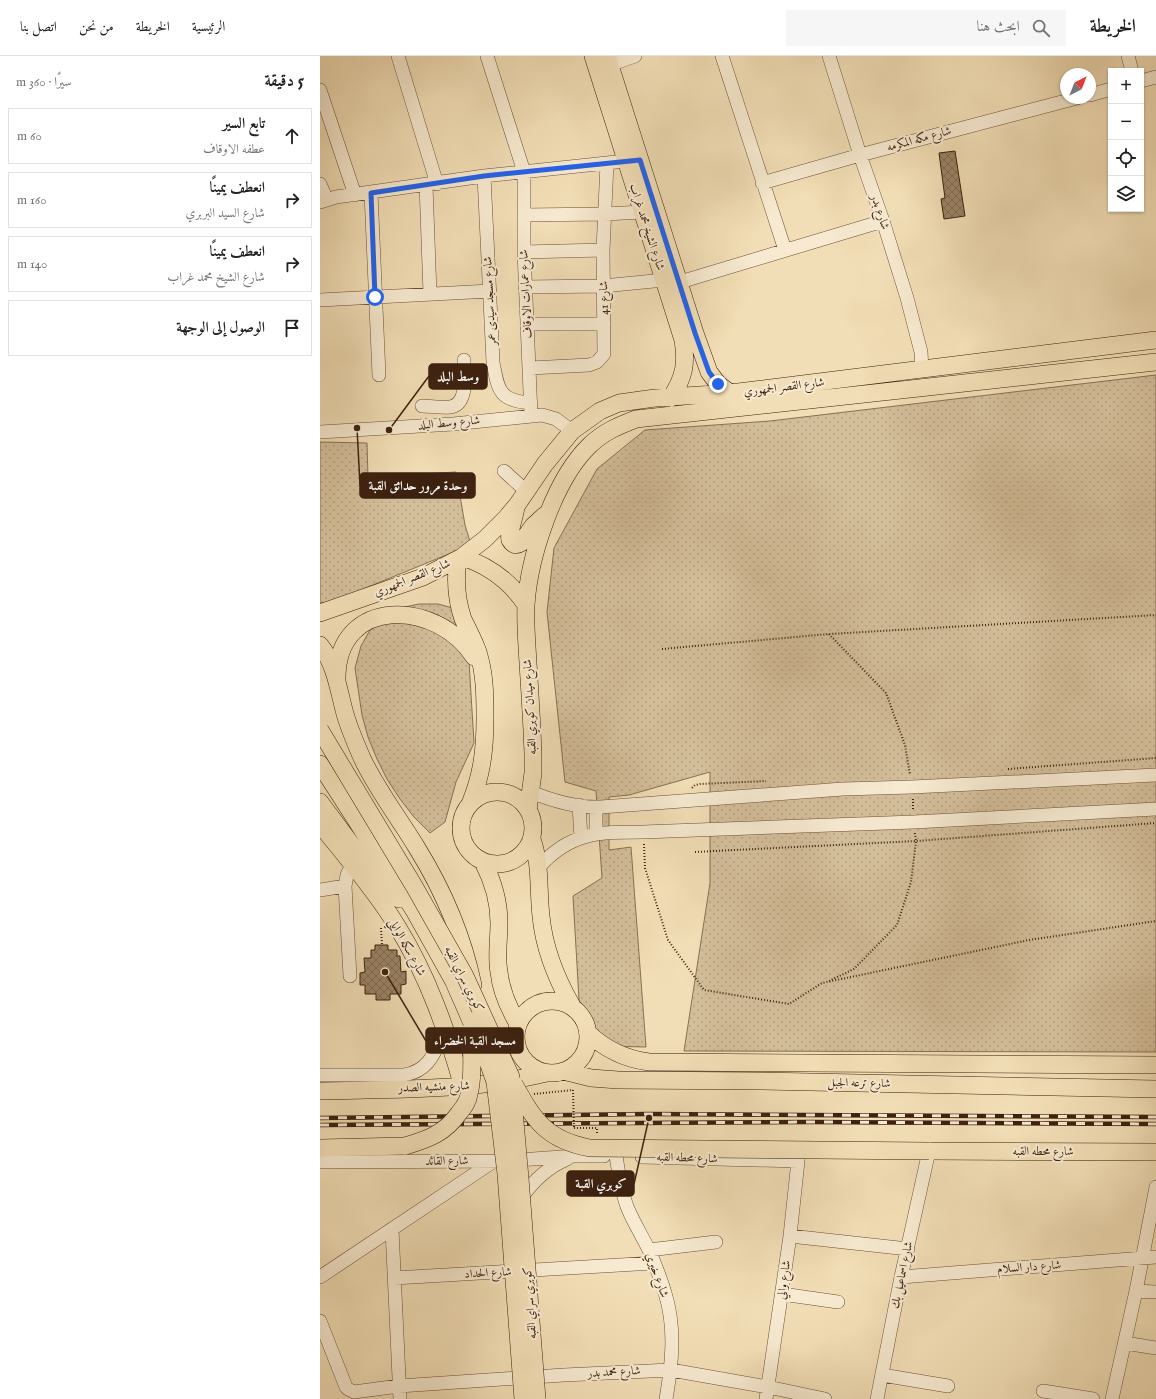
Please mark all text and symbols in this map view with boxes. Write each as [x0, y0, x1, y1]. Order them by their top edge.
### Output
search box [786, 10, 1066, 46]
text: الخريطة [1090, 15, 1136, 39]
text: ابحث هنا [976, 17, 1020, 36]
icon: search [1030, 17, 1052, 39]
text: اتصل بنا [20, 18, 57, 36]
text: من نحن [79, 18, 114, 36]
text: الخريطة [136, 18, 170, 36]
text: الرئيسية [192, 18, 225, 36]
north arrow [1060, 68, 1096, 104]
map controls [1108, 68, 1144, 212]
button: + [1108, 68, 1144, 104]
text: 5 دقيقة [264, 71, 304, 92]
text: سيرًا · 360 m [16, 74, 72, 91]
button: − [1108, 104, 1144, 140]
text: تابع السير [223, 114, 265, 133]
street label: شارع مكه المكرمه [885, 123, 954, 158]
icon: ahead [281, 125, 303, 147]
text: 60 m [17, 128, 42, 145]
button: locate [1108, 140, 1144, 176]
text: عطفه الاوقاف [203, 141, 265, 158]
button: layers [1108, 176, 1144, 212]
text: انعطف يمينًا [209, 178, 265, 197]
street label: شارع الشيخ محمد غراب [623, 182, 668, 273]
icon: right [281, 189, 303, 211]
text: 160 m [17, 192, 47, 209]
street label: شارع بدر [864, 192, 893, 233]
text: شارع السيد البربري [186, 205, 265, 222]
text: انعطف يمينًا [209, 242, 265, 261]
street label: شارع عمارات الاوقاف [516, 249, 539, 339]
icon: right [281, 253, 303, 275]
text: 140 m [17, 256, 48, 273]
street label: شارع مسجد سيدى عمر [480, 256, 503, 348]
text: شارع الشيخ محمد غراب [167, 269, 265, 286]
street label: شارع 41 [596, 281, 615, 315]
route start [366, 288, 384, 306]
icon: arrive [281, 317, 303, 339]
text: الوصول إلى الوجهة [176, 318, 265, 337]
callout: وسط البلد [429, 364, 487, 389]
text: وسط البلد [437, 369, 479, 386]
route end [709, 375, 727, 393]
street label: شارع القصر الجمهوري [743, 375, 826, 402]
street label: شارع وسط البلد [417, 413, 481, 436]
callout: وحدة مرور حدائق القبة [360, 473, 475, 498]
text: وحدة مرور حدائق القبة [369, 478, 467, 496]
street label: شارع القصر الجمهوري [372, 556, 454, 603]
street label: شارع ميدان كوبري القبه [520, 658, 543, 755]
street label: شارع سكه الوايلي [381, 915, 429, 981]
street label: كوبري سراي القبه [439, 943, 487, 1016]
callout: مسجد القبة الخضراء [426, 1028, 523, 1053]
text: مسجد القبة الخضراء [434, 1033, 516, 1050]
street label: شارع ترعه الجبل [827, 1075, 891, 1094]
street label: شارع منشيه الصدر [397, 1078, 470, 1099]
street label: شارع محطه القبه [1012, 1144, 1074, 1162]
street label: شارع محطه القبه [656, 1149, 718, 1170]
street label: شارع القائد [425, 1153, 469, 1172]
callout: كوبري القبة [567, 1171, 634, 1196]
text: كوبري القبة [575, 1176, 627, 1195]
street label: شارع اسماعيل بك [888, 1240, 919, 1311]
street label: شارع خيري [639, 1251, 672, 1301]
street label: شارع دار السلام [997, 1257, 1062, 1280]
street label: شارع والي [774, 1259, 797, 1301]
street label: شارع الحداد [464, 1264, 512, 1285]
street label: كوبري سراي القبه [520, 1266, 542, 1340]
street label: شارع محمد بدر [586, 1363, 641, 1384]

